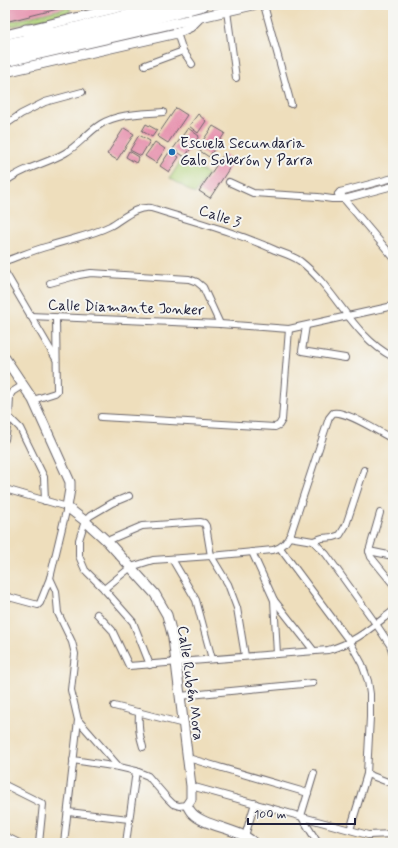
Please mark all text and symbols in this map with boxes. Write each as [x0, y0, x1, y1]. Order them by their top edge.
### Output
place label: Escuela Secundaria Galo Soberón y Parra [180, 134, 313, 171]
marker: Escuela Secundaria Galo Soberón y Parra [167, 147, 177, 157]
street label: Calle 3 [196, 201, 243, 233]
street label: Calle Diamante Jonker [47, 295, 205, 321]
street label: Calle Rubén Mora [172, 625, 208, 742]
scale bar [248, 800, 355, 826]
text: 100 m [254, 807, 286, 823]

